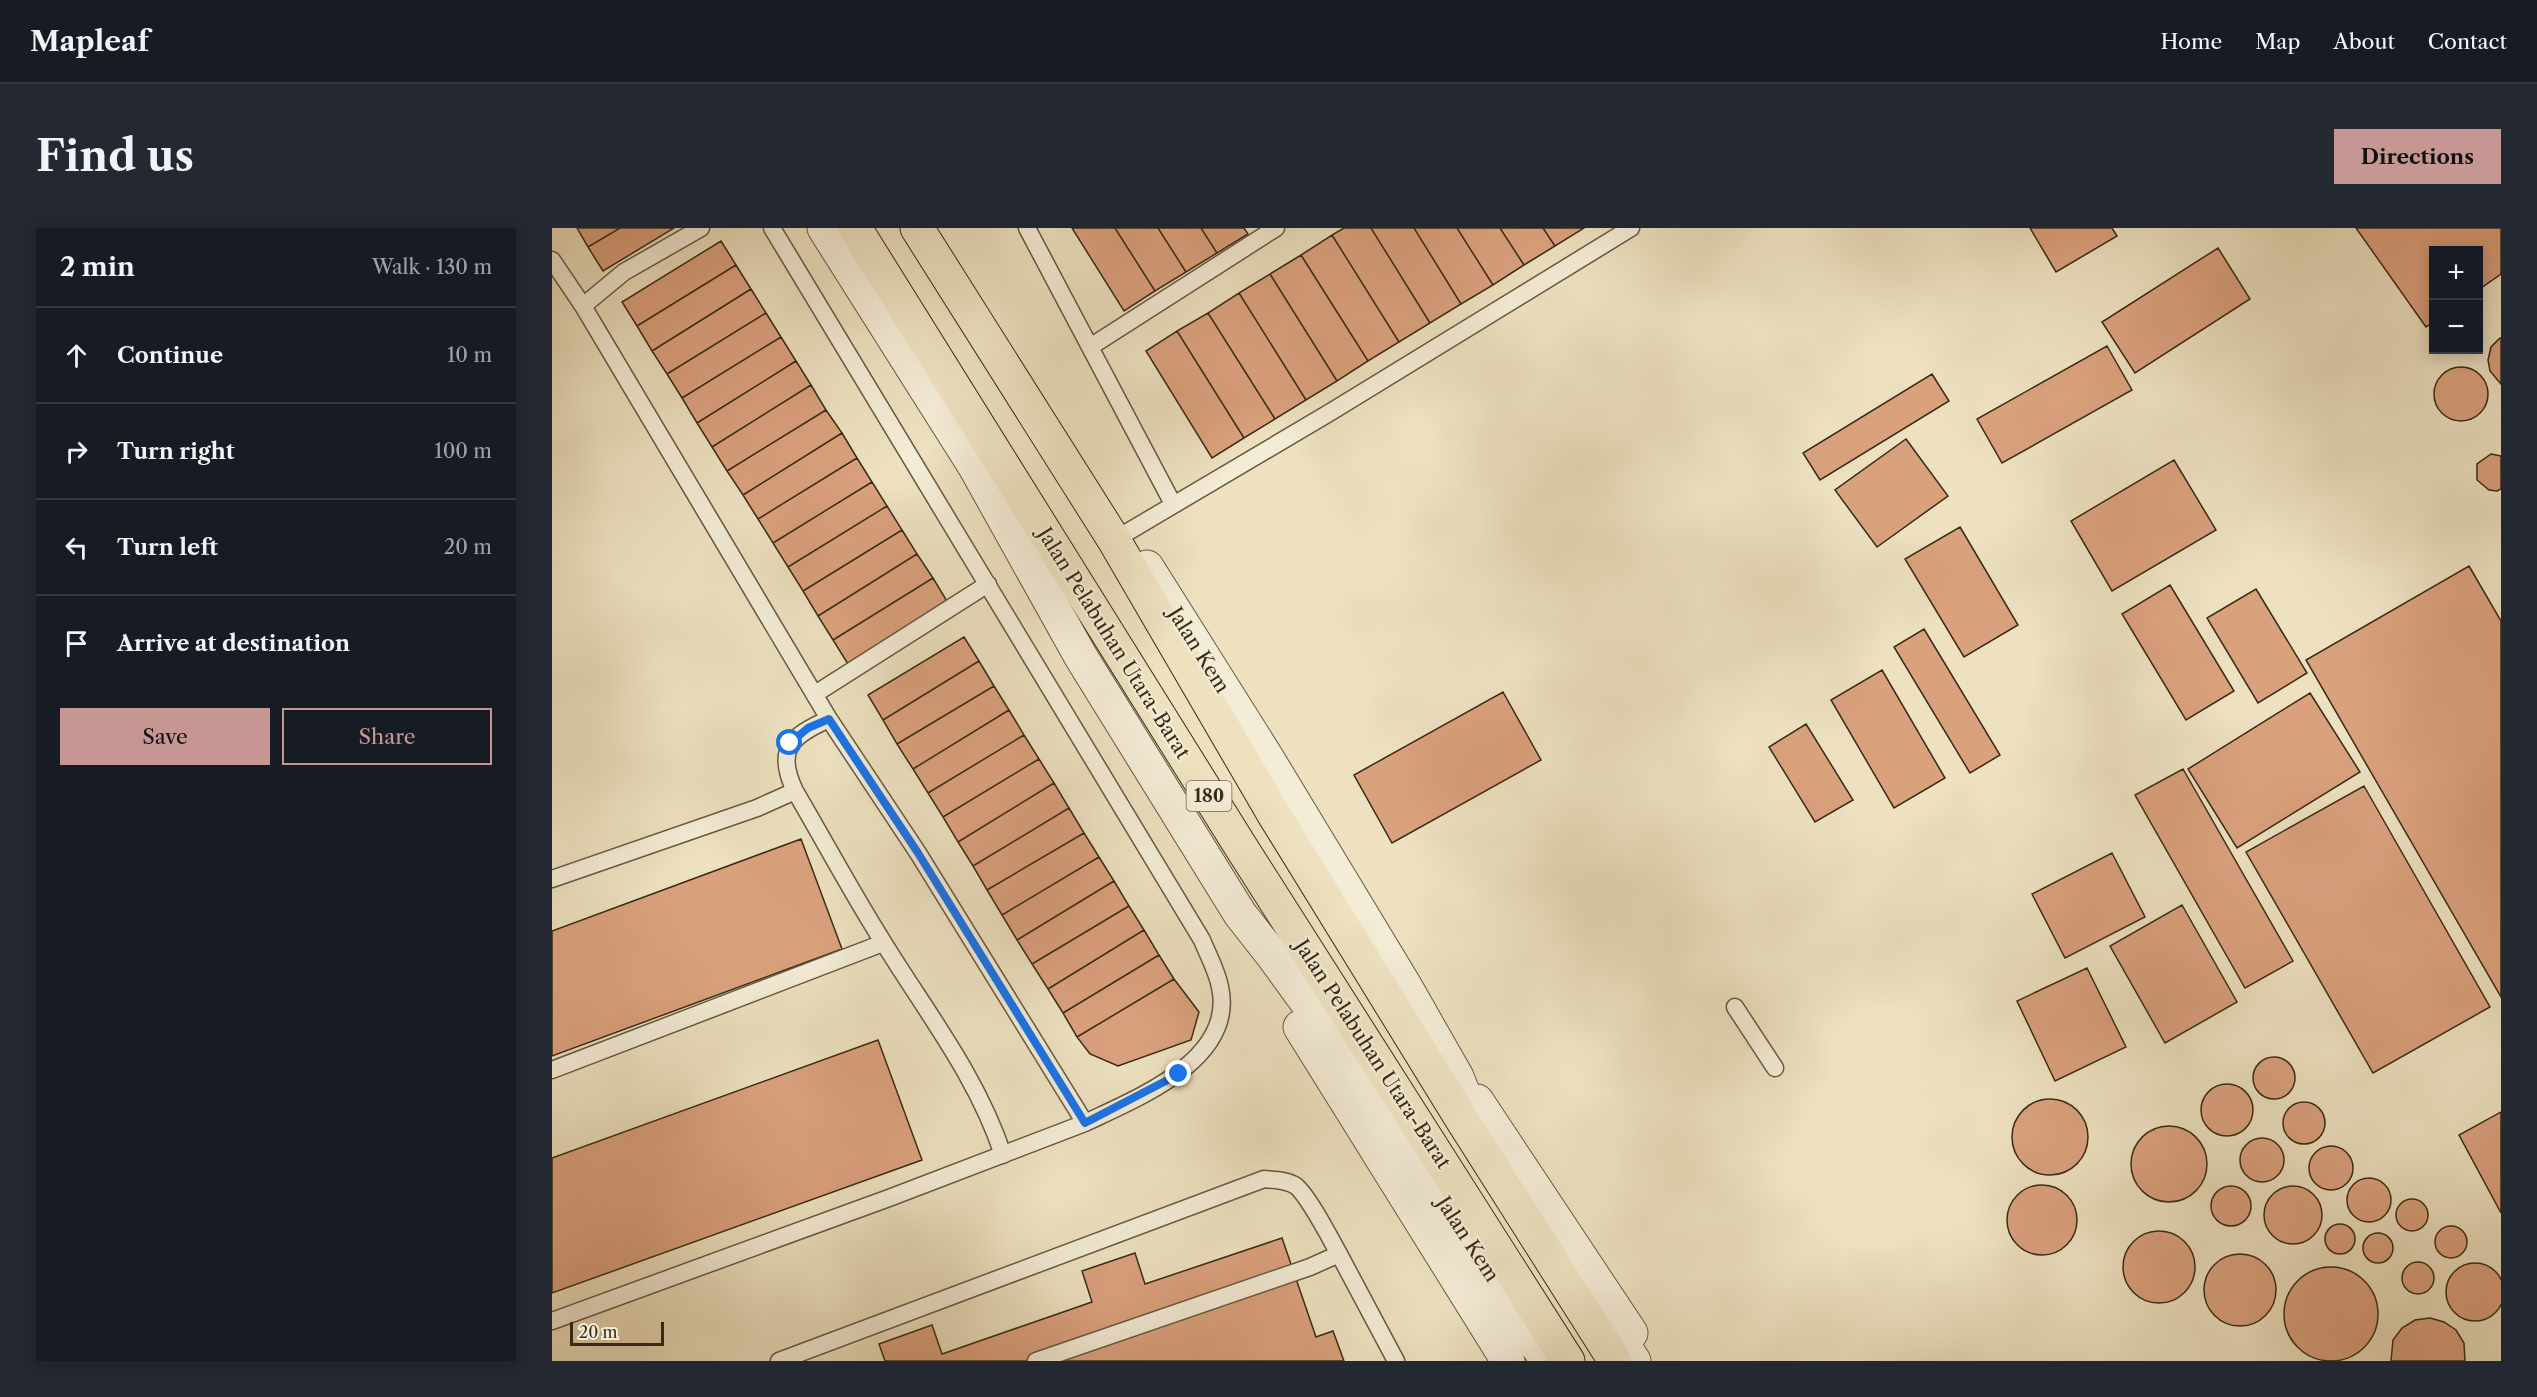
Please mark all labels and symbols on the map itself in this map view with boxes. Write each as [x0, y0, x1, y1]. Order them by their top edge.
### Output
street label: Jalan Pelabuhan Utara-Barat [1031, 520, 1195, 763]
street label: Jalan Kem [1162, 600, 1235, 698]
route start [776, 729, 802, 755]
road number: 180 [1186, 781, 1232, 811]
street label: Jalan Pelabuhan Utara-Barat [1288, 932, 1456, 1173]
route end [1165, 1060, 1191, 1086]
street label: Jalan Kem [1430, 1189, 1505, 1286]
scale bar [570, 1319, 664, 1346]

